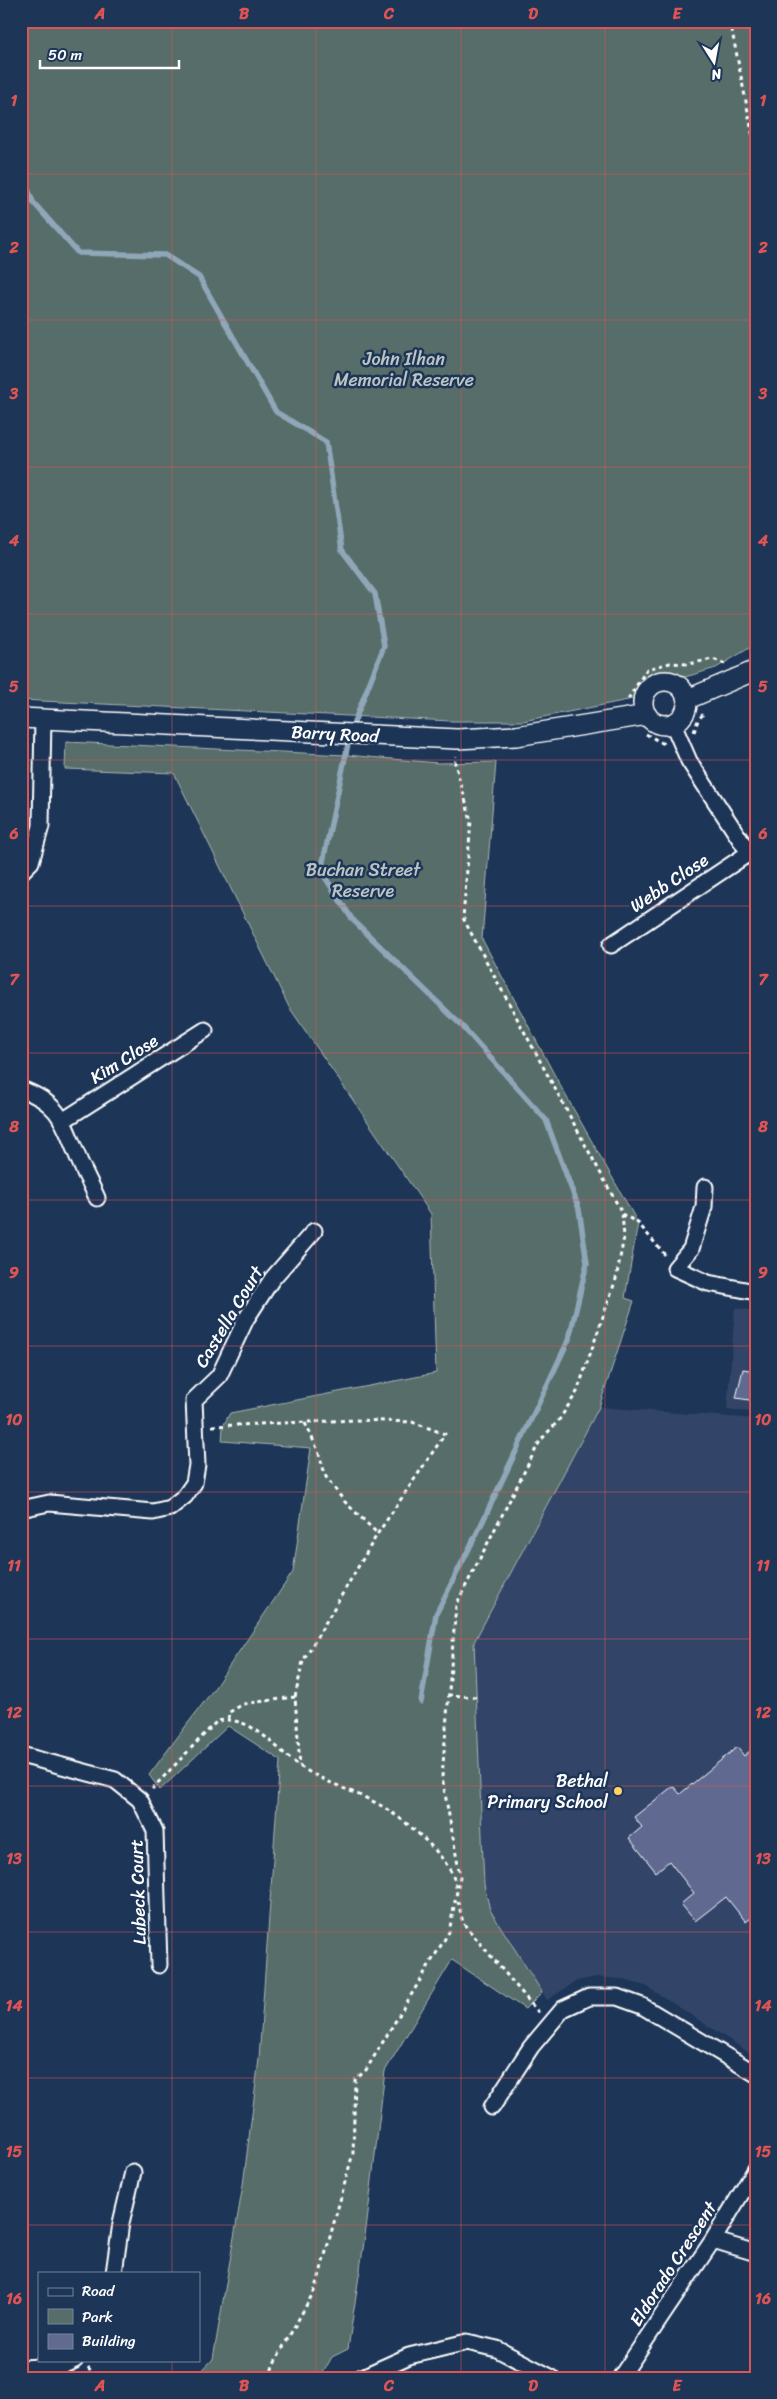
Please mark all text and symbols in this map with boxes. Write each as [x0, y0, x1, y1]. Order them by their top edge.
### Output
text: A [94, 0, 105, 28]
text: B [239, 0, 250, 28]
text: C [383, 0, 395, 28]
text: D [528, 0, 538, 28]
text: E [673, 0, 683, 28]
scale bar [40, 38, 179, 70]
north arrow [690, 38, 740, 88]
text: 50 m [48, 42, 83, 68]
text: N [709, 61, 725, 88]
text: 1 [11, 86, 18, 115]
text: 1 [760, 86, 767, 115]
text: 2 [8, 233, 19, 262]
text: 2 [757, 233, 768, 262]
park label: John Ilhan Memorial Reserve [334, 343, 474, 396]
text: 3 [9, 379, 19, 408]
text: 3 [758, 379, 768, 408]
text: 4 [8, 526, 19, 555]
text: 4 [757, 526, 768, 555]
text: 5 [9, 672, 19, 701]
text: 5 [758, 672, 768, 701]
street label: Barry Road [290, 716, 381, 752]
text: 6 [8, 819, 19, 848]
text: 6 [757, 819, 768, 848]
street label: Webb Close [623, 844, 715, 921]
park label: Buchan Street Reserve [306, 854, 421, 907]
text: 7 [9, 965, 20, 994]
text: 7 [758, 965, 769, 994]
street label: Kim Close [83, 1025, 165, 1093]
text: 8 [8, 1112, 19, 1141]
text: 8 [757, 1112, 768, 1141]
text: 9 [9, 1258, 19, 1287]
text: 9 [758, 1258, 768, 1287]
street label: Castella Court [186, 1259, 273, 1374]
text: 10 [6, 1405, 22, 1434]
text: 10 [755, 1405, 771, 1434]
text: 11 [7, 1551, 21, 1580]
text: 11 [756, 1551, 770, 1580]
text: 12 [6, 1698, 23, 1727]
text: 12 [755, 1698, 772, 1727]
place label: Bethal Primary School [487, 1765, 609, 1818]
marker: Bethal Primary School [612, 1785, 624, 1797]
street label: Lubeck Court [120, 1839, 156, 1945]
text: 13 [6, 1844, 22, 1873]
text: 13 [755, 1844, 771, 1873]
text: 14 [6, 1991, 22, 2020]
text: 14 [755, 1991, 771, 2020]
text: 15 [6, 2137, 23, 2166]
text: 15 [755, 2137, 772, 2166]
street label: Eldorado Crescent [620, 2194, 726, 2333]
legend [38, 2272, 200, 2362]
text: Road [82, 2278, 115, 2304]
text: 16 [6, 2284, 22, 2313]
text: 16 [755, 2284, 771, 2313]
text: Park [82, 2304, 113, 2330]
text: Building [82, 2328, 136, 2354]
text: A [94, 2371, 105, 2399]
text: B [239, 2371, 250, 2399]
text: C [383, 2371, 395, 2399]
text: D [528, 2371, 538, 2399]
text: E [673, 2371, 683, 2399]

